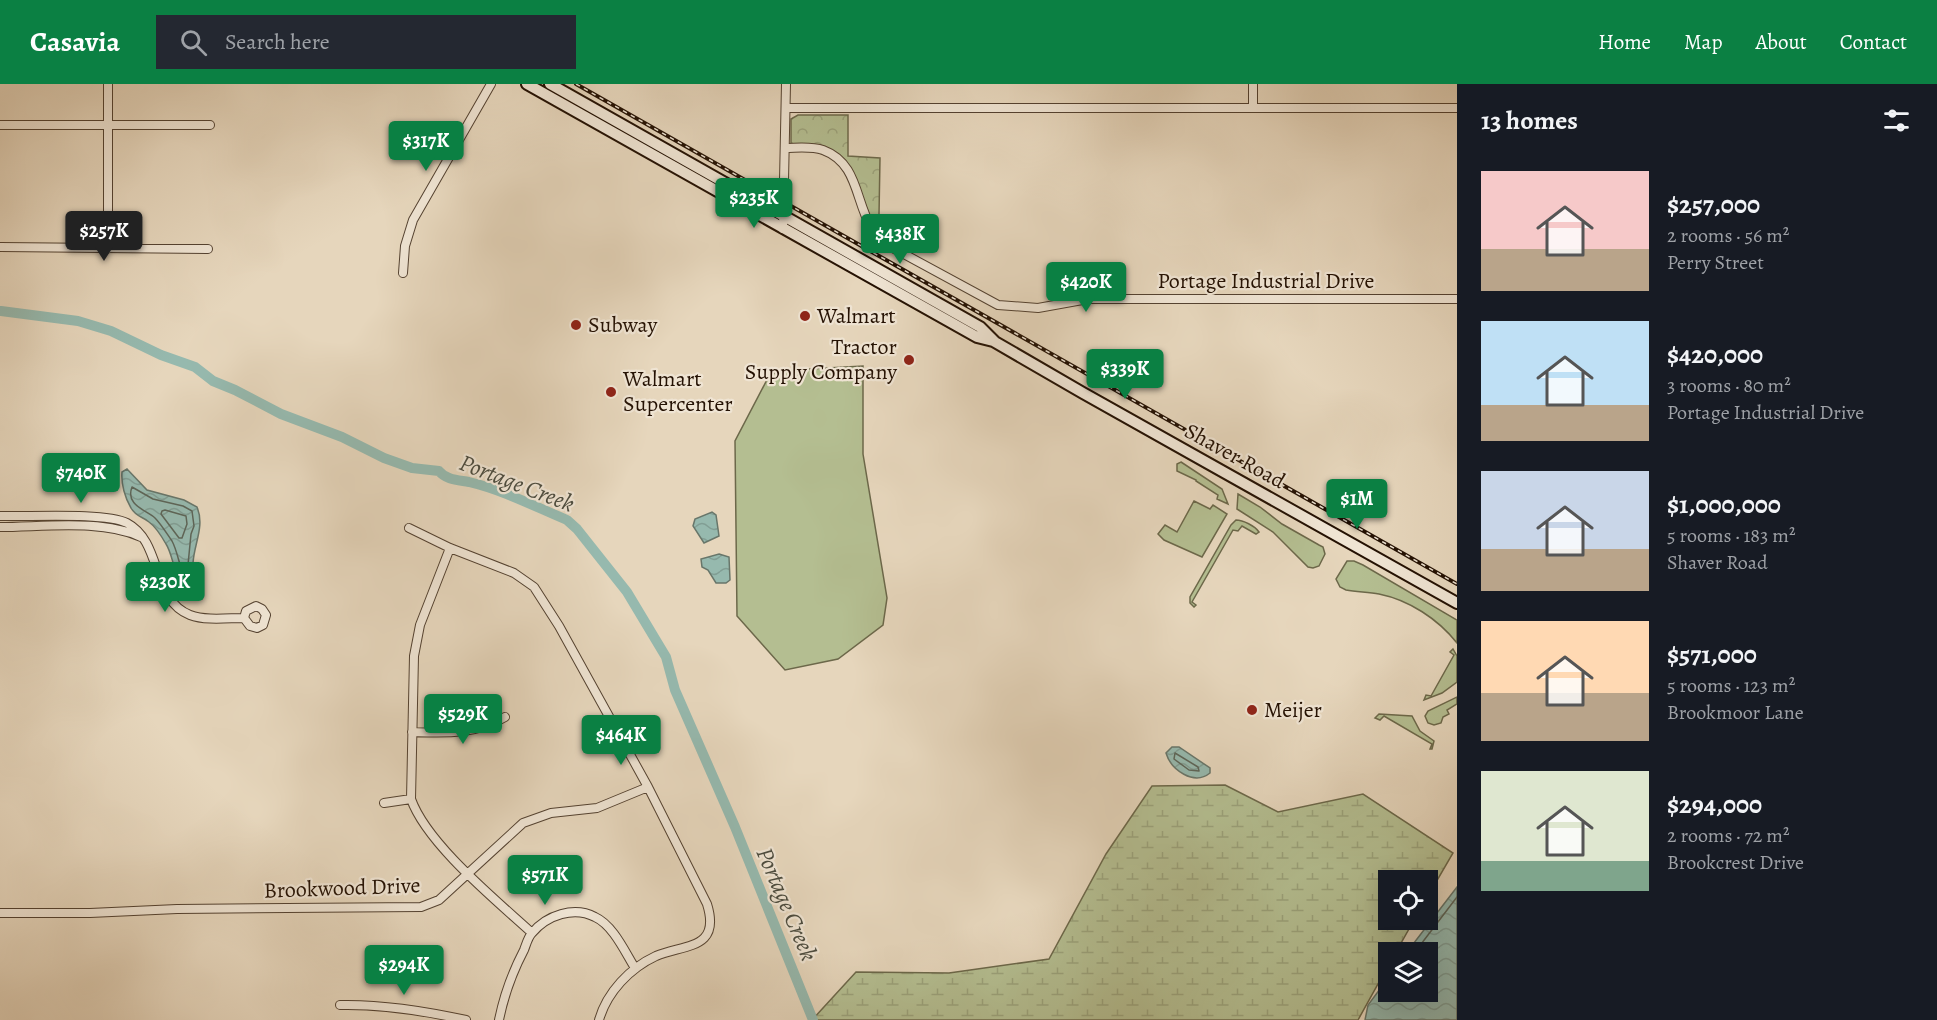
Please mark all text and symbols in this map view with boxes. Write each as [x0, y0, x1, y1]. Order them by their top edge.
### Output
search box [156, 15, 576, 69]
text: Casavia [30, 23, 120, 61]
icon: search [177, 26, 210, 59]
text: Search here [225, 27, 330, 57]
text: Home [1598, 28, 1651, 56]
text: Map [1684, 28, 1722, 56]
text: About [1755, 28, 1807, 56]
text: Contact [1840, 28, 1907, 56]
text: 13 homes [1481, 103, 1578, 138]
icon: filters [1880, 104, 1913, 137]
pin: $317K [384, 121, 468, 172]
text: $317K [403, 127, 449, 154]
pin: $235K [712, 178, 796, 229]
text: $235K [729, 184, 779, 211]
text: $257,000 [1667, 187, 1760, 222]
icon: home [1529, 195, 1601, 267]
pin: $257K [62, 211, 146, 262]
pin: $438K [858, 214, 942, 265]
text: $257K [79, 217, 129, 244]
text: $438K [875, 220, 925, 247]
text: 2 rooms · 56 m² [1667, 222, 1789, 249]
text: Perry Street [1667, 249, 1764, 276]
pin: $420K [1044, 262, 1128, 313]
street label: Portage Industrial Drive [1158, 266, 1374, 296]
text: $420K [1060, 268, 1112, 295]
place label: Walmart [816, 301, 896, 331]
marker: Walmart [798, 309, 812, 323]
place label: Subway [588, 310, 657, 340]
marker: Subway [569, 318, 583, 332]
place label: Tractor Supply Company [745, 332, 897, 387]
text: $420,000 [1667, 337, 1763, 372]
icon: home [1529, 345, 1601, 417]
pin: $339K [1083, 349, 1167, 400]
marker: Tractor Supply Company [902, 353, 916, 367]
text: $339K [1101, 355, 1149, 382]
place label: Walmart Supercenter [622, 364, 733, 419]
text: 3 rooms · 80 m² [1667, 372, 1791, 399]
marker: Walmart Supercenter [604, 385, 618, 399]
text: Portage Industrial Drive [1667, 399, 1864, 426]
street label: Shaver Road [1179, 416, 1291, 496]
water label: Portage Creek [455, 446, 579, 520]
pin: $740K [39, 453, 123, 504]
text: $740K [56, 459, 106, 486]
pin: $1M [1328, 479, 1386, 530]
text: $1M [1340, 485, 1374, 512]
text: $1,000,000 [1667, 487, 1781, 522]
icon: home [1529, 495, 1601, 567]
text: 5 rooms · 183 m² [1667, 522, 1796, 549]
text: Shaver Road [1667, 549, 1768, 576]
pin: $230K [123, 562, 207, 613]
text: $230K [140, 568, 190, 595]
text: $571,000 [1667, 637, 1757, 672]
icon: home [1529, 645, 1601, 717]
text: 5 rooms · 123 m² [1667, 672, 1795, 699]
pin: $529K [421, 694, 505, 745]
place label: Meijer [1264, 695, 1322, 725]
text: Brookmoor Lane [1667, 699, 1804, 726]
text: $529K [438, 700, 488, 727]
marker: Meijer [1245, 703, 1259, 717]
pin: $464K [579, 715, 663, 766]
text: $464K [596, 721, 646, 748]
text: $294,000 [1667, 787, 1762, 822]
icon: home [1529, 795, 1601, 867]
text: 2 rooms · 72 m² [1667, 822, 1789, 849]
water label: Portage Creek [749, 842, 825, 966]
text: Brookcrest Drive [1667, 849, 1804, 876]
pin: $571K [503, 855, 587, 906]
text: $571K [522, 861, 568, 888]
street label: Brookwood Drive [263, 870, 421, 906]
map controls [1378, 870, 1438, 1002]
button: locate [1378, 870, 1438, 930]
button: layers [1378, 942, 1438, 1002]
pin: $294K [362, 945, 446, 996]
text: $294K [379, 951, 429, 978]

